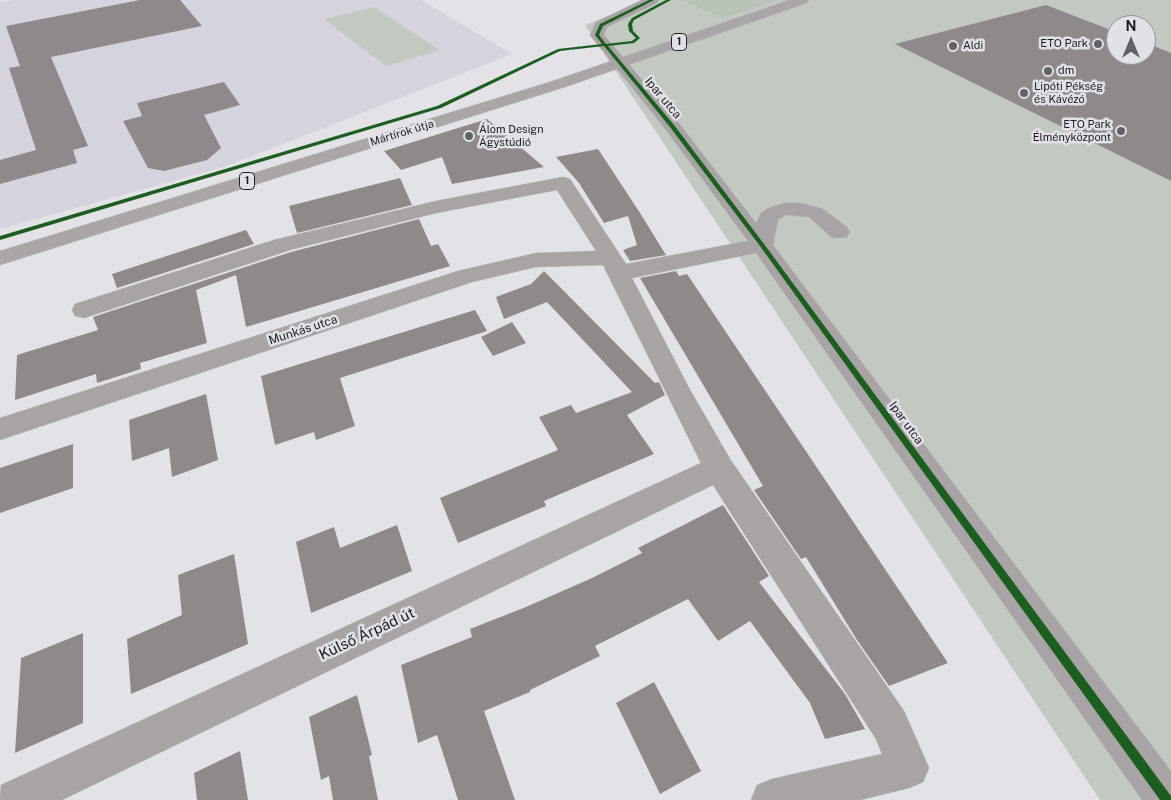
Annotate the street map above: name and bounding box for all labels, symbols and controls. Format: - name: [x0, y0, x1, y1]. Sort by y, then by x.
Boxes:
- north arrow: [1106, 15, 1156, 65]
- text: N: [1126, 18, 1136, 34]
- road number: 1: [672, 34, 686, 51]
- place label: ETO Park: [1040, 37, 1088, 51]
- marker: ETO Park: [1092, 38, 1104, 50]
- place label: Aldi: [963, 39, 983, 53]
- marker: Aldi: [947, 40, 959, 52]
- place label: dm: [1058, 64, 1074, 78]
- marker: dm: [1042, 65, 1054, 77]
- street label: Ipar utca: [642, 75, 684, 121]
- place label: Lipóti Pékség és Kávézó: [1034, 80, 1103, 106]
- marker: Lipóti Pékség és Kávézó: [1018, 87, 1030, 99]
- street label: Mártírok útja: [369, 117, 435, 149]
- place label: ETO Park Élményközpont: [1033, 118, 1111, 144]
- place label: Álom Design Ágystúdió: [479, 123, 544, 149]
- marker: ETO Park Élményközpont: [1115, 125, 1127, 137]
- marker: Álom Design Ágystúdió: [463, 130, 475, 142]
- road number: 1: [240, 172, 254, 190]
- street label: Munkás utca: [267, 312, 339, 348]
- street label: Ipar utca: [886, 399, 926, 447]
- street label: Külső Árpád út: [316, 604, 418, 664]

